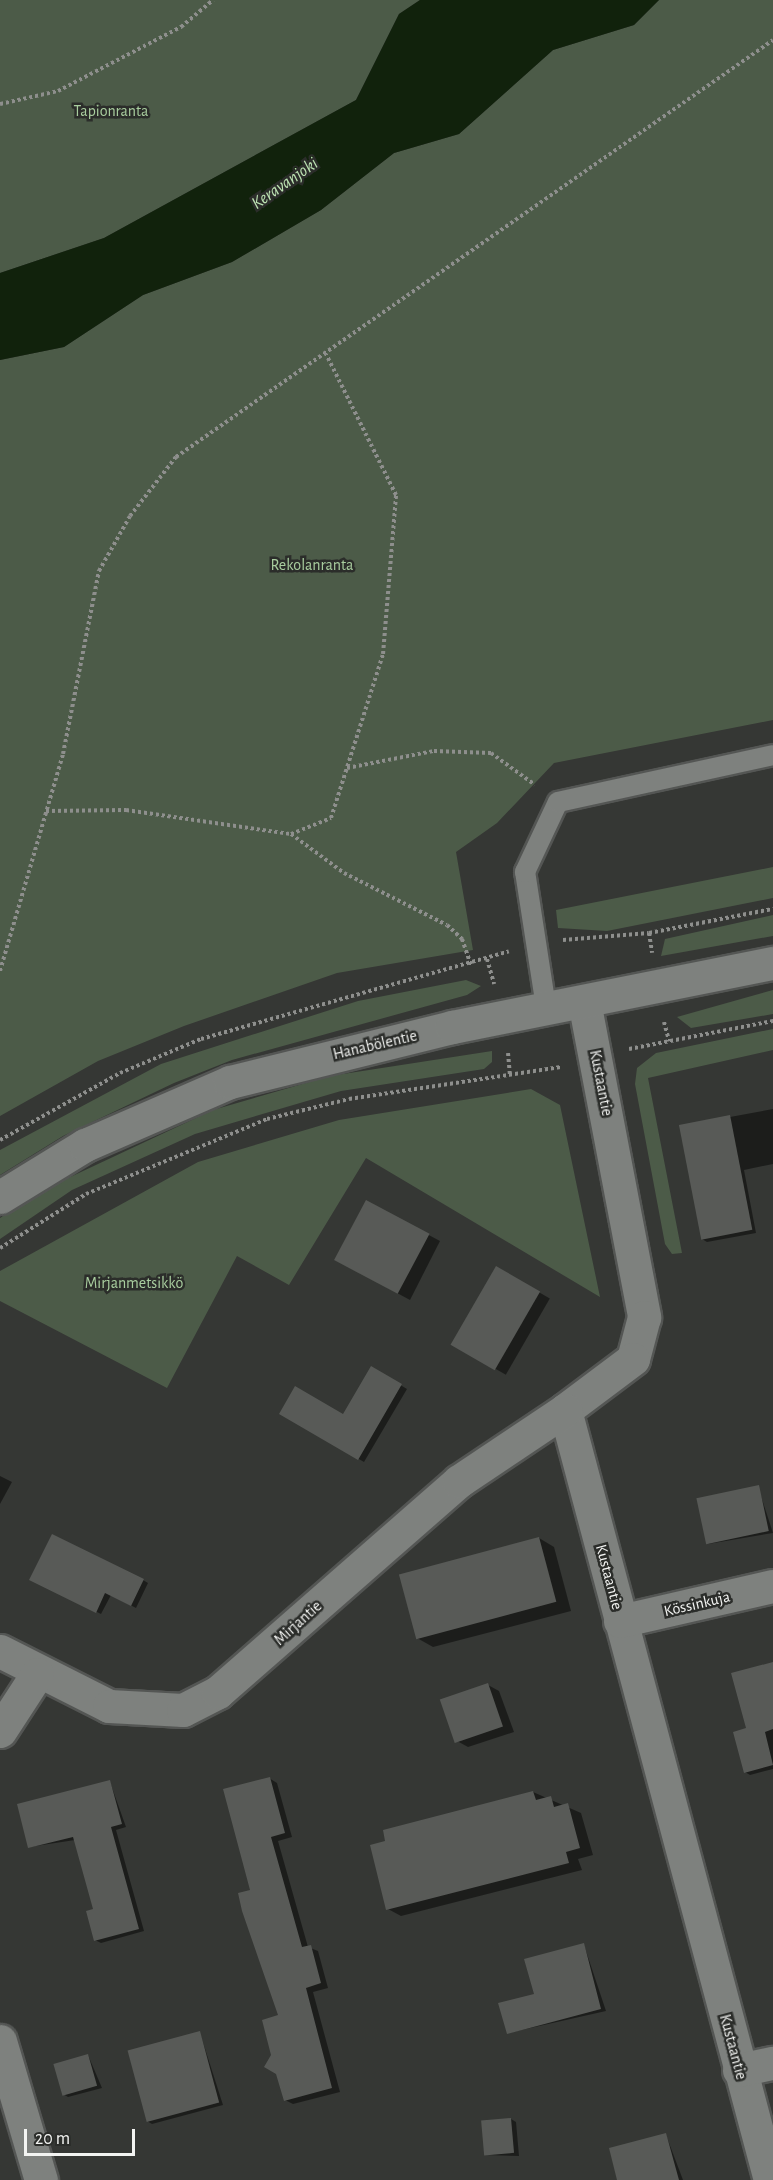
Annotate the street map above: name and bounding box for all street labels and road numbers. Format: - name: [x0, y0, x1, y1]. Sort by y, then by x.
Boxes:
- street label: Hanabölentie: [331, 1026, 419, 1064]
- street label: Kustaantie: [585, 1048, 617, 1118]
- street label: Kustaantie: [591, 1542, 627, 1612]
- street label: Kössinkuja: [662, 1587, 732, 1621]
- street label: Mirjantie: [270, 1597, 326, 1649]
- street label: Kustaantie: [715, 2012, 751, 2082]

